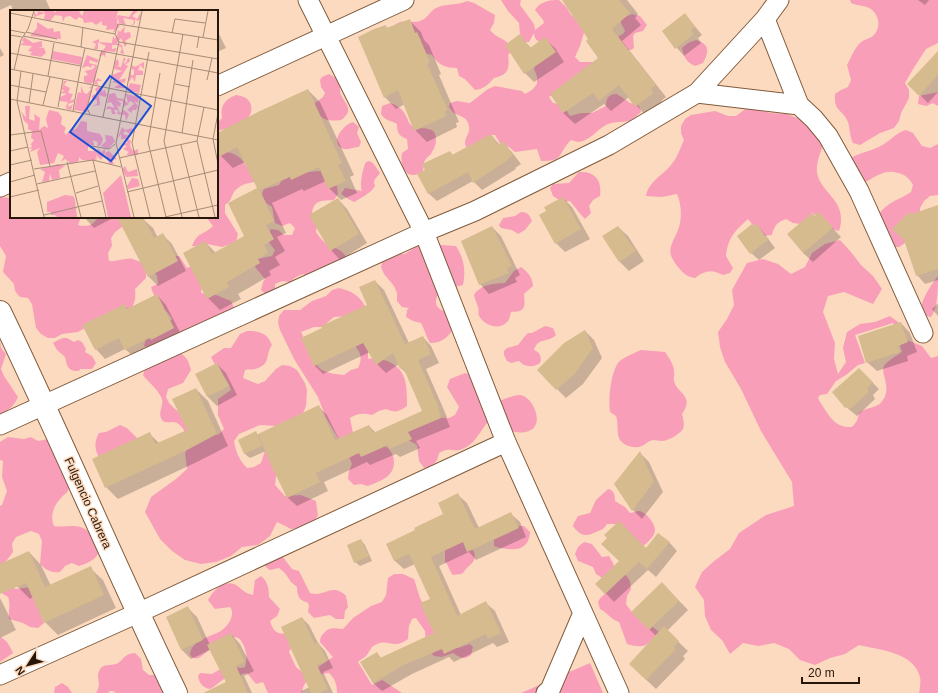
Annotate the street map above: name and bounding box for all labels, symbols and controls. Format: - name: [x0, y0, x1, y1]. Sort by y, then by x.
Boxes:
- inset map: [10, 10, 218, 218]
- street label: Fulgencio Cabrera: [62, 455, 115, 551]
- north arrow: [8, 645, 48, 685]
- scale bar: [802, 659, 859, 685]
- text: N: [13, 664, 27, 678]
- text: 20 m: [808, 666, 835, 680]

